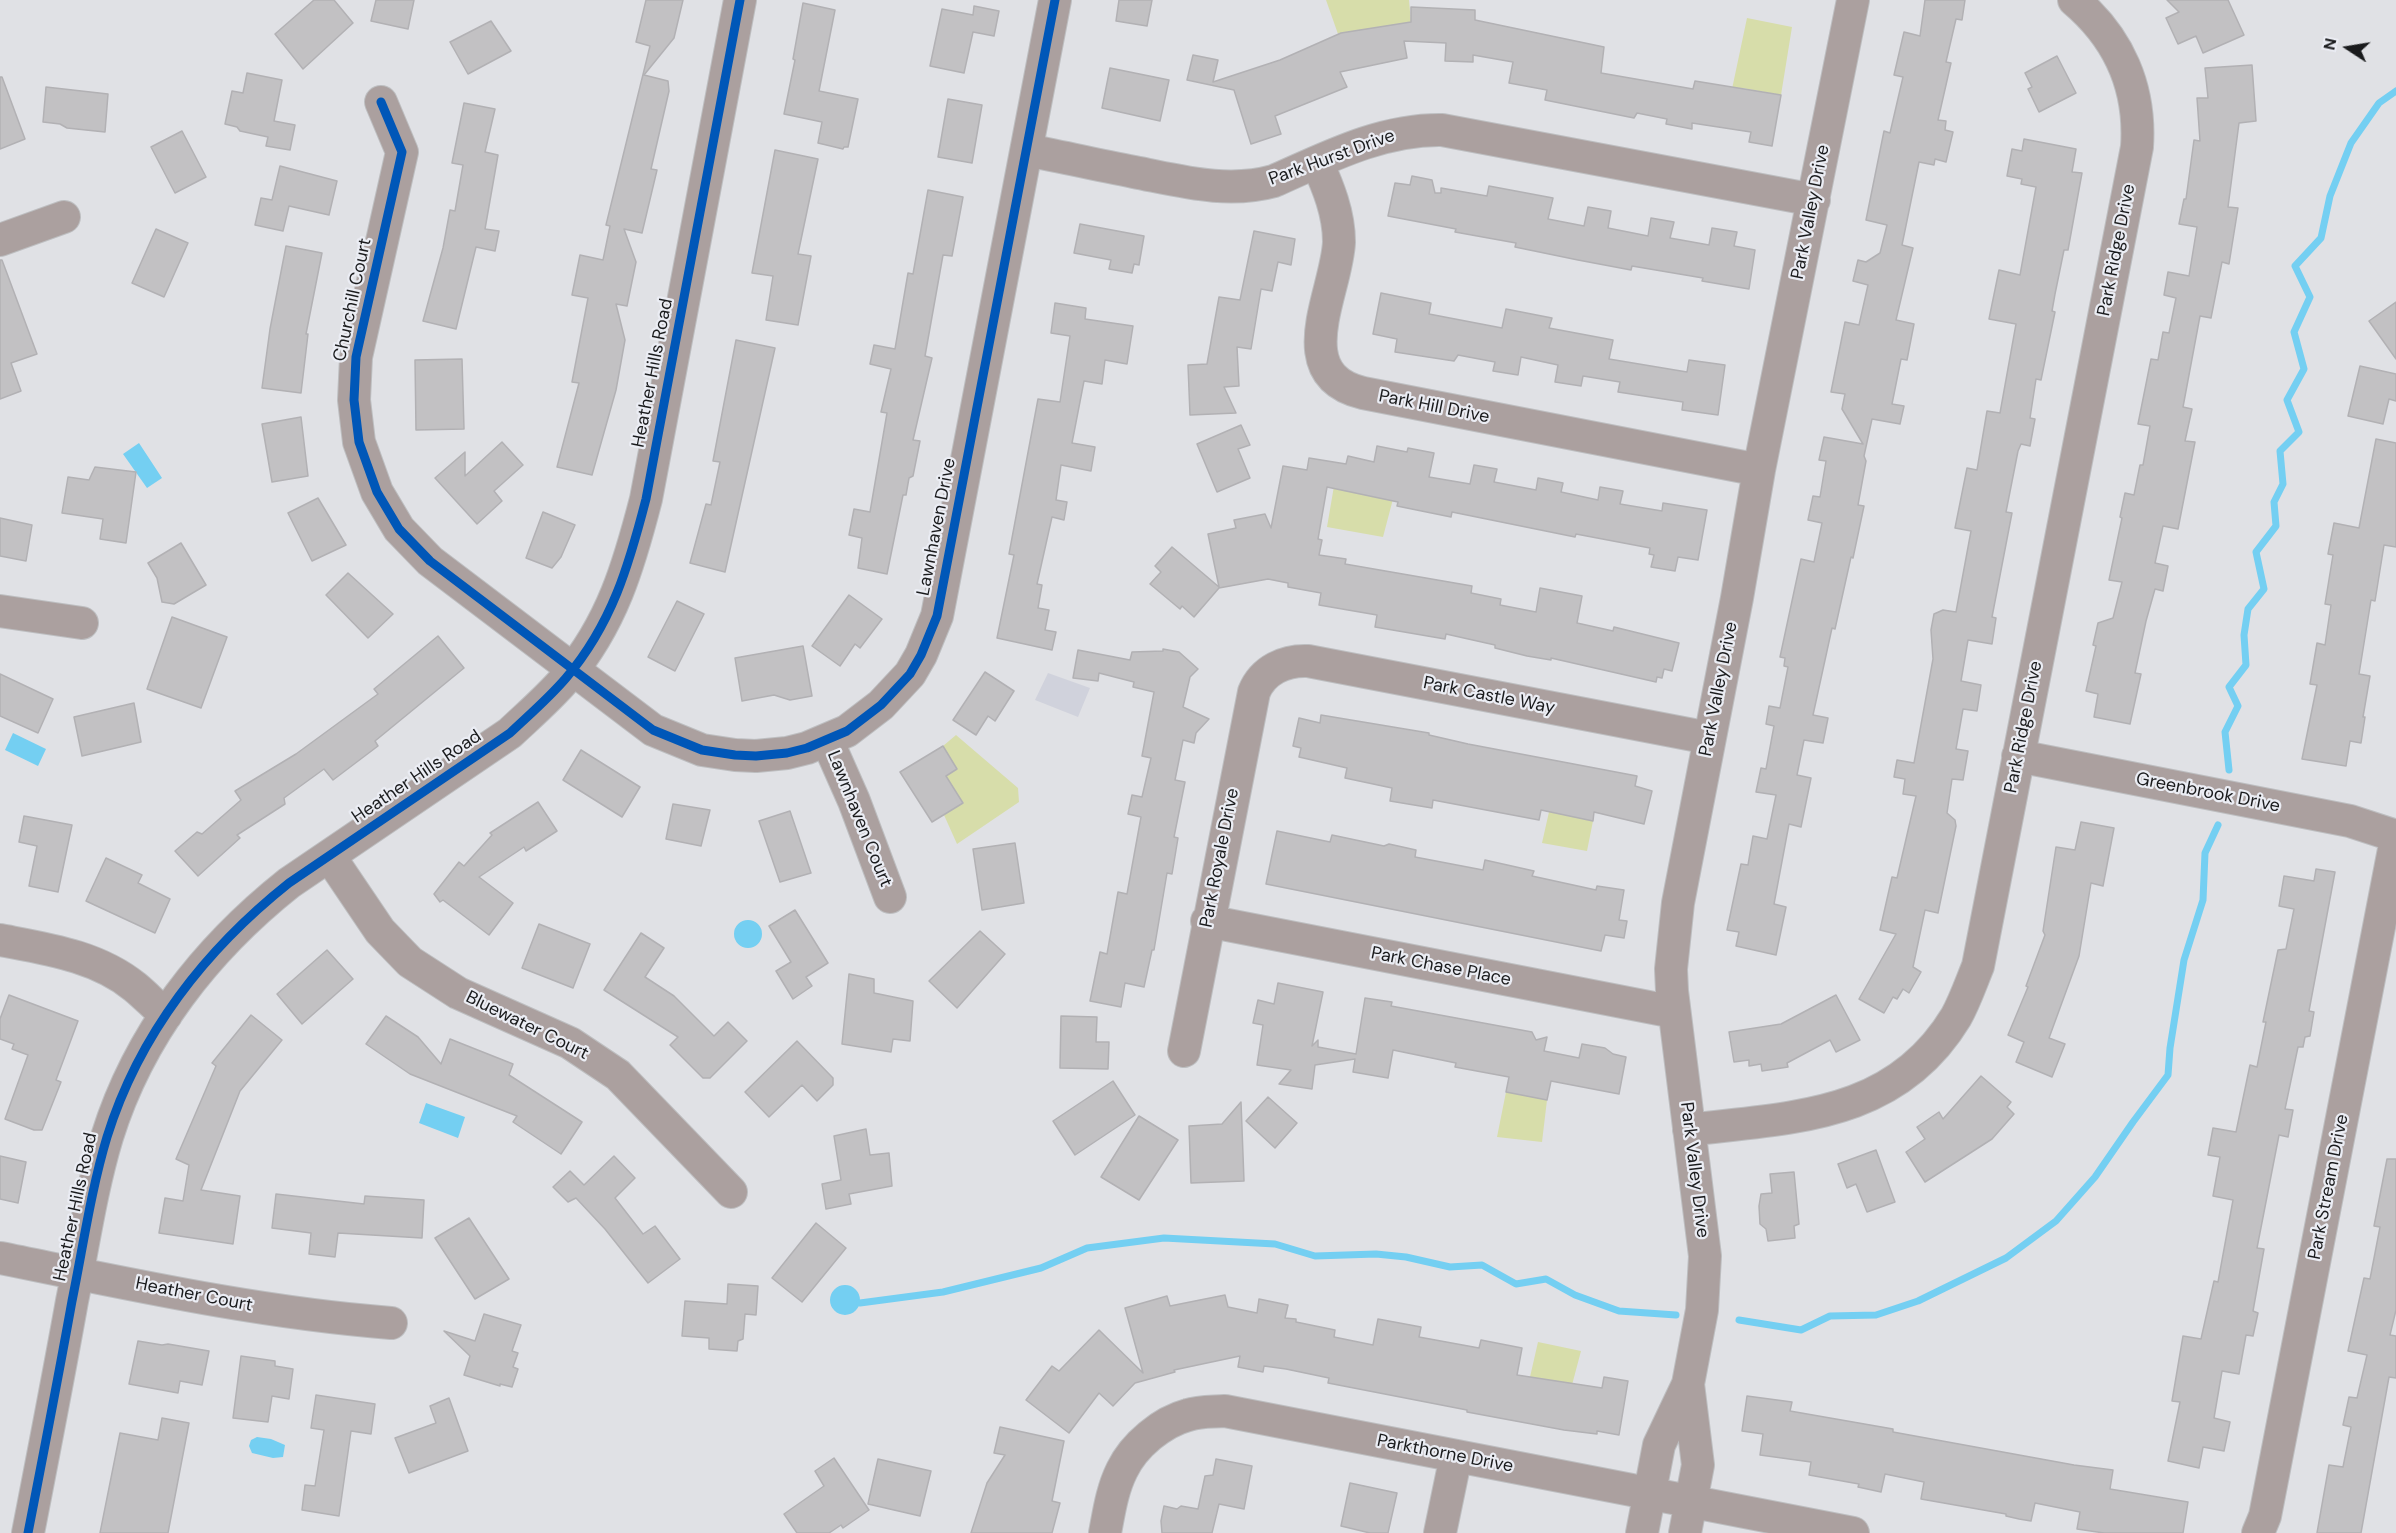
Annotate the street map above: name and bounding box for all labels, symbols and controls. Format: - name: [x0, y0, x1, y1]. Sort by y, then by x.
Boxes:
- north arrow: [2318, 18, 2378, 78]
- text: N: [2318, 36, 2341, 52]
- street label: Park Hurst Drive: [1266, 125, 1398, 191]
- street label: Park Valley Drive: [1787, 143, 1835, 281]
- street label: Park Ridge Drive: [2094, 182, 2140, 318]
- street label: Churchill Court: [329, 236, 377, 364]
- street label: Heather Hills Road: [628, 297, 678, 449]
- street label: Park Hill Drive: [1377, 386, 1491, 428]
- street label: Lawnhaven Drive: [913, 456, 961, 598]
- street label: Park Valley Drive: [1695, 620, 1743, 758]
- street label: Park Ridge Drive: [2001, 659, 2047, 795]
- street label: Park Castle Way: [1421, 673, 1557, 719]
- street label: Heather Hills Road: [348, 726, 486, 828]
- street label: Lawnhaven Court: [822, 748, 896, 890]
- street label: Greenbrook Drive: [2134, 768, 2282, 818]
- street label: Park Royale Drive: [1196, 787, 1244, 929]
- street label: Park Chase Place: [1369, 943, 1513, 991]
- street label: Bluewater Court: [462, 987, 592, 1065]
- street label: Park Valley Drive: [1675, 1101, 1713, 1239]
- street label: Park Stream Drive: [2304, 1112, 2354, 1262]
- street label: Heather Hills Road: [50, 1131, 102, 1283]
- street label: Heather Court: [134, 1273, 254, 1317]
- street label: Parkthorne Drive: [1375, 1430, 1515, 1478]

